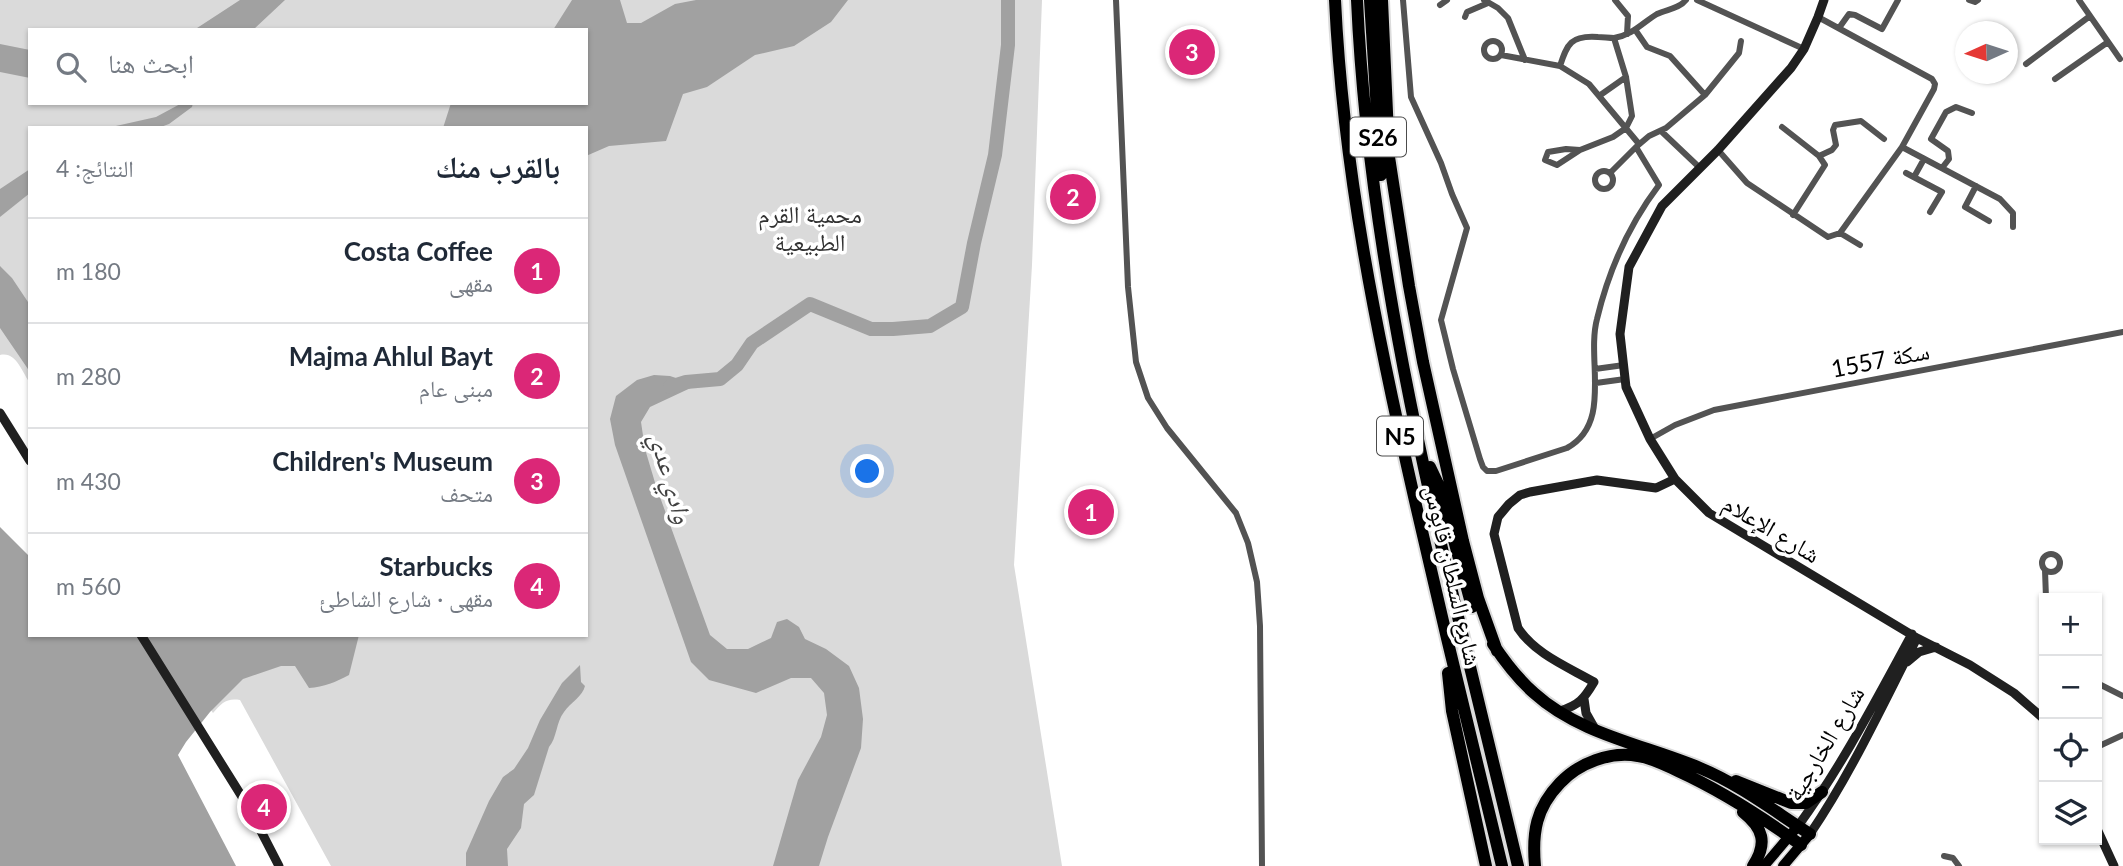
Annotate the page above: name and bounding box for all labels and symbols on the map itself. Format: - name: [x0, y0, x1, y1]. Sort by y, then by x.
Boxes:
- north arrow: [1955, 21, 2018, 84]
- pin: 3: [1169, 26, 1215, 78]
- road number: S26: [1350, 118, 1406, 156]
- pin: 2: [1050, 171, 1096, 223]
- park label: محمية القرم الطبيعية: [758, 199, 862, 256]
- street label: سكة 1557: [1828, 335, 1932, 383]
- road number: N5: [1377, 416, 1423, 456]
- water label: وادي عدي: [638, 429, 700, 529]
- your location: [850, 454, 884, 488]
- street label: شارع السلطان قابوس: [1417, 482, 1489, 668]
- pin: 1: [1068, 486, 1114, 538]
- street label: شارع الإعلام: [1717, 488, 1826, 571]
- street label: شارع الخارجية: [1778, 680, 1871, 807]
- pin: 4: [241, 781, 287, 833]

